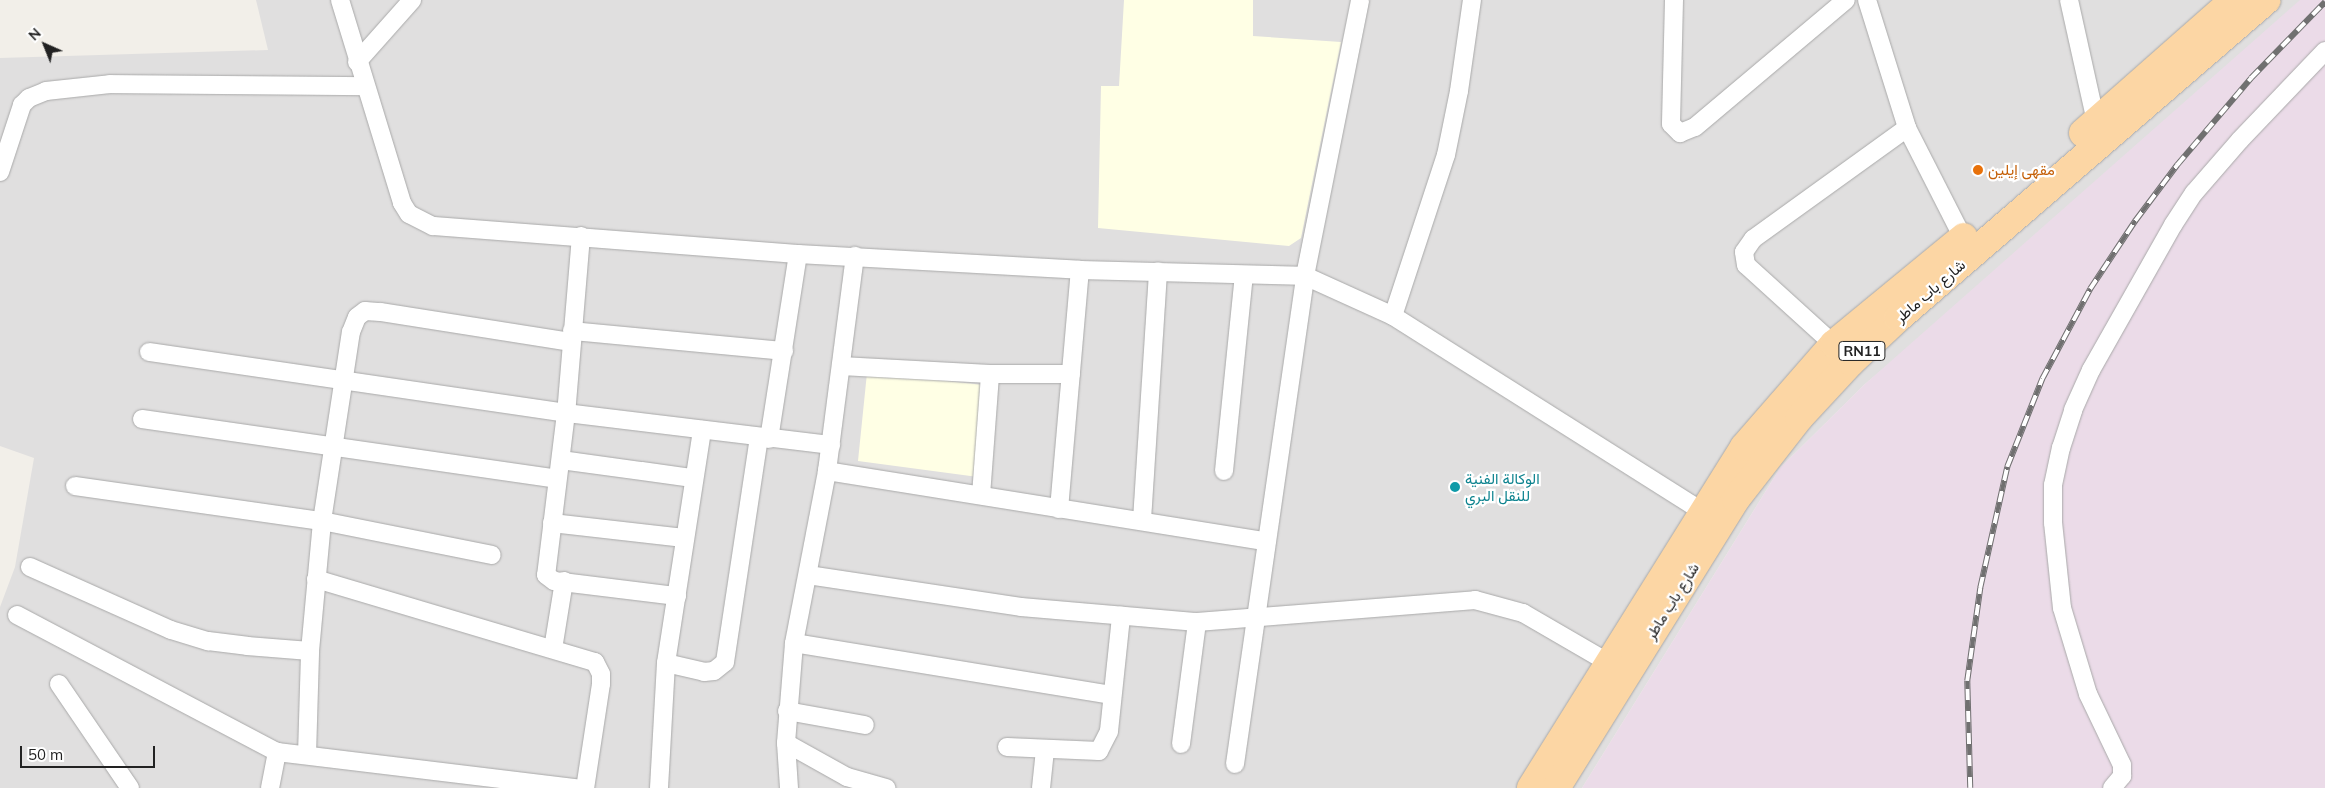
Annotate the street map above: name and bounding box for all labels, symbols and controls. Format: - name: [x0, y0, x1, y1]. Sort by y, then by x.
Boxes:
- north arrow: [20, 20, 70, 70]
- text: N: [25, 24, 45, 44]
- place label: مقهى إيلين: [1988, 161, 2055, 179]
- marker: مقهى إيلين: [1972, 164, 1984, 176]
- street label: شارع باب ماطر: [1891, 256, 1969, 326]
- road number: RN11: [1838, 340, 1886, 362]
- place label: الوكالة الفنية للنقل البري: [1465, 469, 1540, 504]
- marker: الوكالة الفنية للنقل البري: [1449, 481, 1461, 493]
- street label: شارع باب ماطر: [1641, 559, 1703, 643]
- scale bar: [22, 736, 158, 768]
- text: 50 m: [28, 745, 63, 764]

